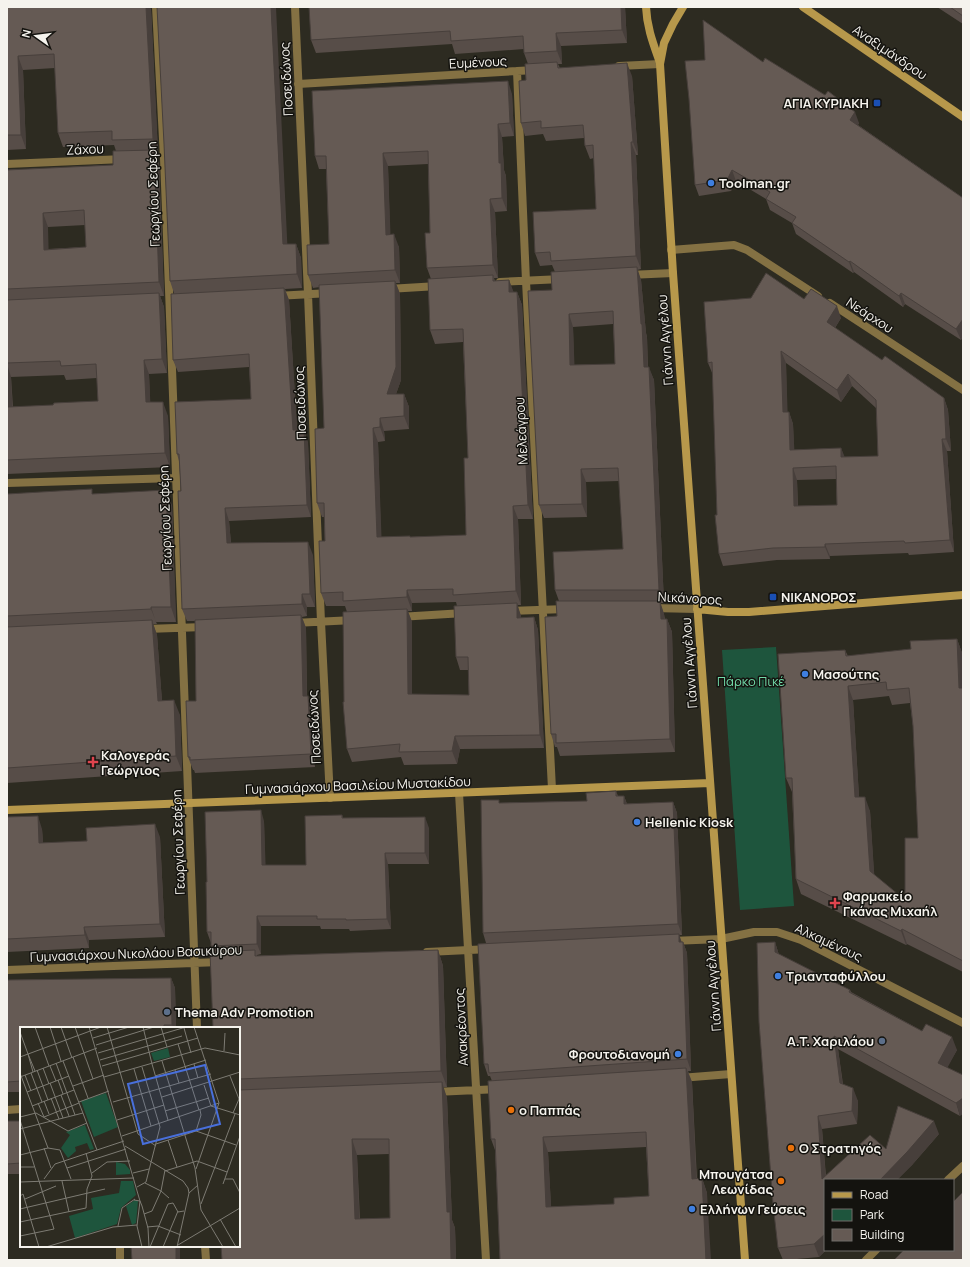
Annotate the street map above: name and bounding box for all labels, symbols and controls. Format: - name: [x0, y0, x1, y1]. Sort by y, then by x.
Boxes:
- north arrow: [16, 16, 56, 56]
- street label: Αναξιμάνδρου: [849, 20, 931, 84]
- text: N: [18, 28, 34, 39]
- street label: Ποσειδώνος: [275, 42, 297, 116]
- street label: Ευμένους: [449, 51, 507, 73]
- place label: ΑΓΙΑ ΚΥΡΙΑΚΗ: [783, 94, 869, 112]
- marker: ΑΓΙΑ ΚΥΡΙΑΚΗ: [872, 98, 882, 108]
- street label: Ζάχου: [66, 139, 104, 159]
- street label: Γεωργίου Σεφέρη: [142, 141, 164, 247]
- place label: Toolman.gr: [719, 174, 790, 192]
- marker: Toolman.gr: [706, 178, 716, 188]
- street label: Νεάρχου: [843, 293, 897, 337]
- street label: Γιάννη Αγγέλου: [653, 294, 677, 386]
- street label: Ποσειδώνος: [290, 366, 310, 440]
- street label: Μελεάγρου: [510, 397, 532, 465]
- street label: Γεωργίου Σεφέρη: [154, 465, 176, 571]
- street label: Νικάνορος: [657, 587, 723, 609]
- place label: ΝΙΚΑΝΟΡΟΣ: [781, 588, 857, 606]
- marker: ΝΙΚΑΝΟΡΟΣ: [768, 592, 778, 602]
- street label: Γιάννη Αγγέλου: [677, 617, 701, 709]
- place label: Μασούτης: [813, 665, 880, 683]
- marker: Μασούτης: [800, 669, 810, 679]
- park label: Πάρκο Πικέ: [717, 672, 785, 690]
- street label: Ποσειδώνος: [303, 690, 325, 764]
- place label: Καλογεράς Γεώργιος: [101, 746, 170, 779]
- marker: Καλογεράς Γεώργιος: [88, 757, 98, 767]
- street label: Γυμνασιάρχου Βασιλείου Μυστακίδου: [245, 772, 471, 798]
- street label: Γεωργίου Σεφέρη: [167, 789, 189, 895]
- place label: Hellenic Kiosk: [645, 813, 734, 831]
- marker: Hellenic Kiosk: [632, 817, 642, 827]
- place label: Φαρμακείο Γκάνας Μιχαήλ: [843, 887, 938, 920]
- marker: Φαρμακείο Γκάνας Μιχαήλ: [830, 898, 840, 908]
- street label: Αλκαμένους: [792, 919, 866, 965]
- street label: Γυμνασιάρχου Νικολάου Βασικύρου: [29, 940, 243, 966]
- street label: Γιάννη Αγγέλου: [701, 940, 725, 1032]
- place label: Τριανταφύλλου: [786, 967, 886, 985]
- marker: Τριανταφύλλου: [773, 971, 783, 981]
- street label: Ανακρέοντος: [450, 988, 472, 1066]
- place label: Thema Adv Promotion: [175, 1003, 313, 1021]
- marker: Thema Adv Promotion: [162, 1007, 172, 1017]
- inset map: [20, 1027, 240, 1247]
- place label: Α.Τ. Χαριλάου: [787, 1032, 874, 1050]
- marker: Α.Τ. Χαριλάου: [877, 1036, 887, 1046]
- place label: Φρουτοδιανομή: [569, 1045, 670, 1063]
- marker: Φρουτοδιανομή: [673, 1049, 683, 1059]
- place label: ο Παππάς: [519, 1101, 581, 1119]
- marker: ο Παππάς: [506, 1105, 516, 1115]
- place label: Ο Στρατηγός: [799, 1139, 882, 1157]
- marker: Ο Στρατηγός: [786, 1143, 796, 1153]
- place label: Μπουγάτσα Λεωνίδας: [699, 1165, 774, 1198]
- marker: Μπουγάτσα Λεωνίδας: [776, 1176, 786, 1186]
- legend: [824, 1179, 954, 1251]
- text: Road: [860, 1186, 888, 1203]
- place label: Ελλήνων Γεύσεις: [700, 1200, 806, 1218]
- marker: Ελλήνων Γεύσεις: [687, 1204, 697, 1214]
- text: Park: [860, 1206, 885, 1223]
- text: Building: [860, 1226, 904, 1243]

